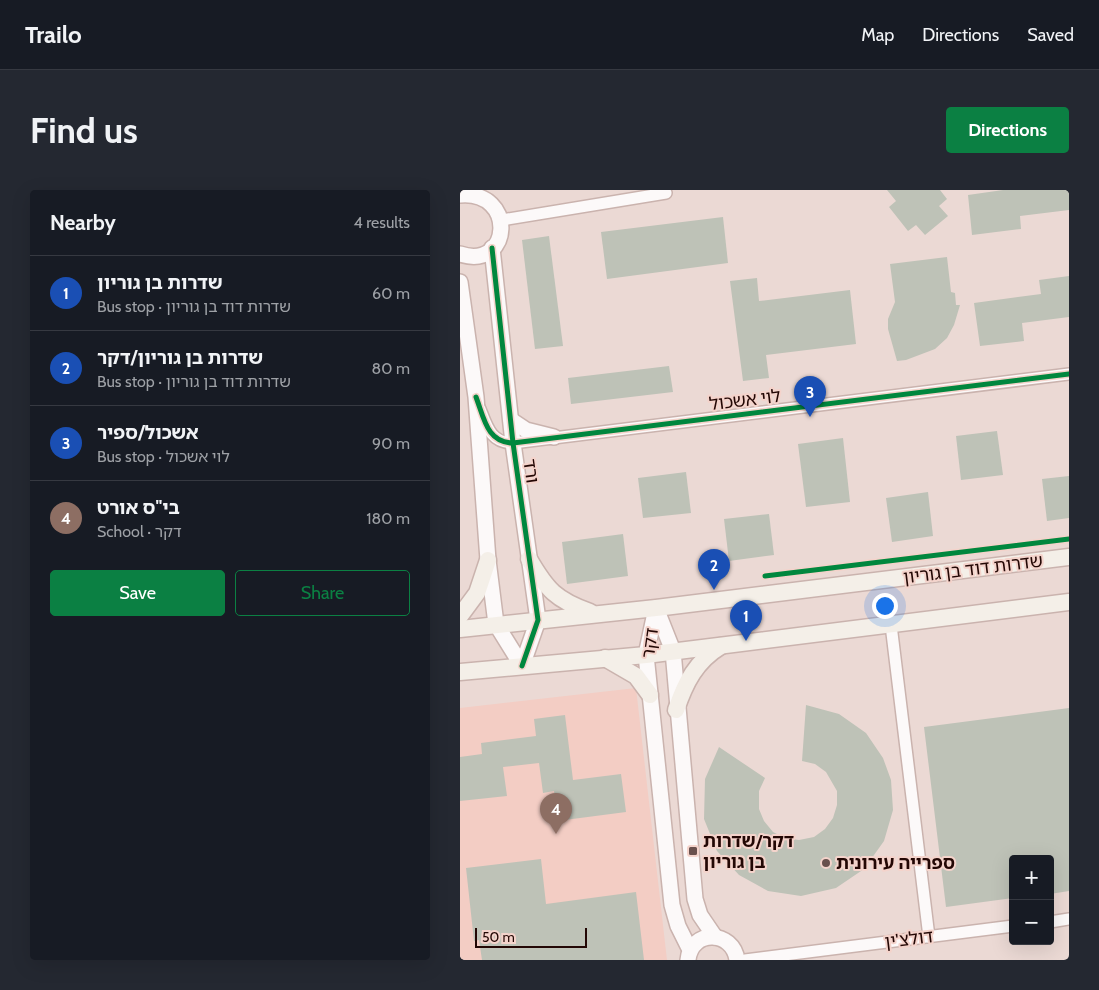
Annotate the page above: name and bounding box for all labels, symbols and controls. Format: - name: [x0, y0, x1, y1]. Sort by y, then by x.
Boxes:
- text: Trailo: [25, 20, 82, 49]
- text: Map: [861, 24, 894, 46]
- text: Directions: [922, 24, 999, 46]
- text: Saved: [1027, 24, 1074, 46]
- button: Directions: [946, 107, 1069, 153]
- text: Find us: [30, 109, 138, 152]
- text: Nearby: [50, 210, 116, 235]
- text: 4 results: [353, 213, 410, 232]
- text: שדרות בן גוריון: [97, 271, 223, 294]
- text: 1: [63, 284, 69, 303]
- text: 60 m: [372, 284, 410, 303]
- text: Bus stop · שדרות דוד בן גוריון: [97, 297, 291, 316]
- text: שדרות בן גוריון/דקר: [97, 346, 263, 369]
- text: 2: [62, 359, 70, 378]
- text: 80 m: [372, 359, 410, 378]
- text: Bus stop · שדרות דוד בן גוריון: [97, 372, 291, 391]
- pin: 3: [794, 376, 826, 417]
- street label: לוי אשכול: [708, 385, 782, 415]
- text: אשכול/ספיר: [97, 421, 199, 444]
- text: 3: [62, 434, 70, 453]
- text: 90 m: [372, 434, 410, 453]
- text: Bus stop · לוי אשכול: [97, 447, 230, 466]
- street label: ורד: [518, 457, 544, 485]
- text: בי"ס אורט: [97, 496, 180, 519]
- text: 4: [61, 509, 71, 528]
- text: 180 m: [366, 509, 410, 528]
- text: School · דקר: [97, 522, 182, 541]
- pin: 2: [698, 549, 730, 590]
- street label: שדרות דוד בן גוריון: [902, 550, 1044, 588]
- button: Save: [50, 570, 225, 616]
- button: Share: [235, 570, 410, 616]
- your location: [872, 593, 898, 619]
- pin: 1: [730, 600, 762, 641]
- street label: דקר: [637, 626, 663, 660]
- pin: 4: [540, 793, 572, 834]
- place label: דקר/שדרות בן גוריון: [703, 830, 794, 873]
- marker: דקר/שדרות בן גוריון: [687, 845, 699, 857]
- place label: ספרייה עירונית: [836, 852, 955, 874]
- map controls: [1009, 855, 1054, 945]
- button: +: [1009, 855, 1054, 900]
- marker: ספרייה עירונית: [820, 857, 832, 869]
- button: −: [1009, 900, 1054, 945]
- scale bar: [475, 925, 588, 948]
- street label: דולצ'ין: [883, 925, 935, 953]
- text: 50 m: [482, 928, 515, 946]

